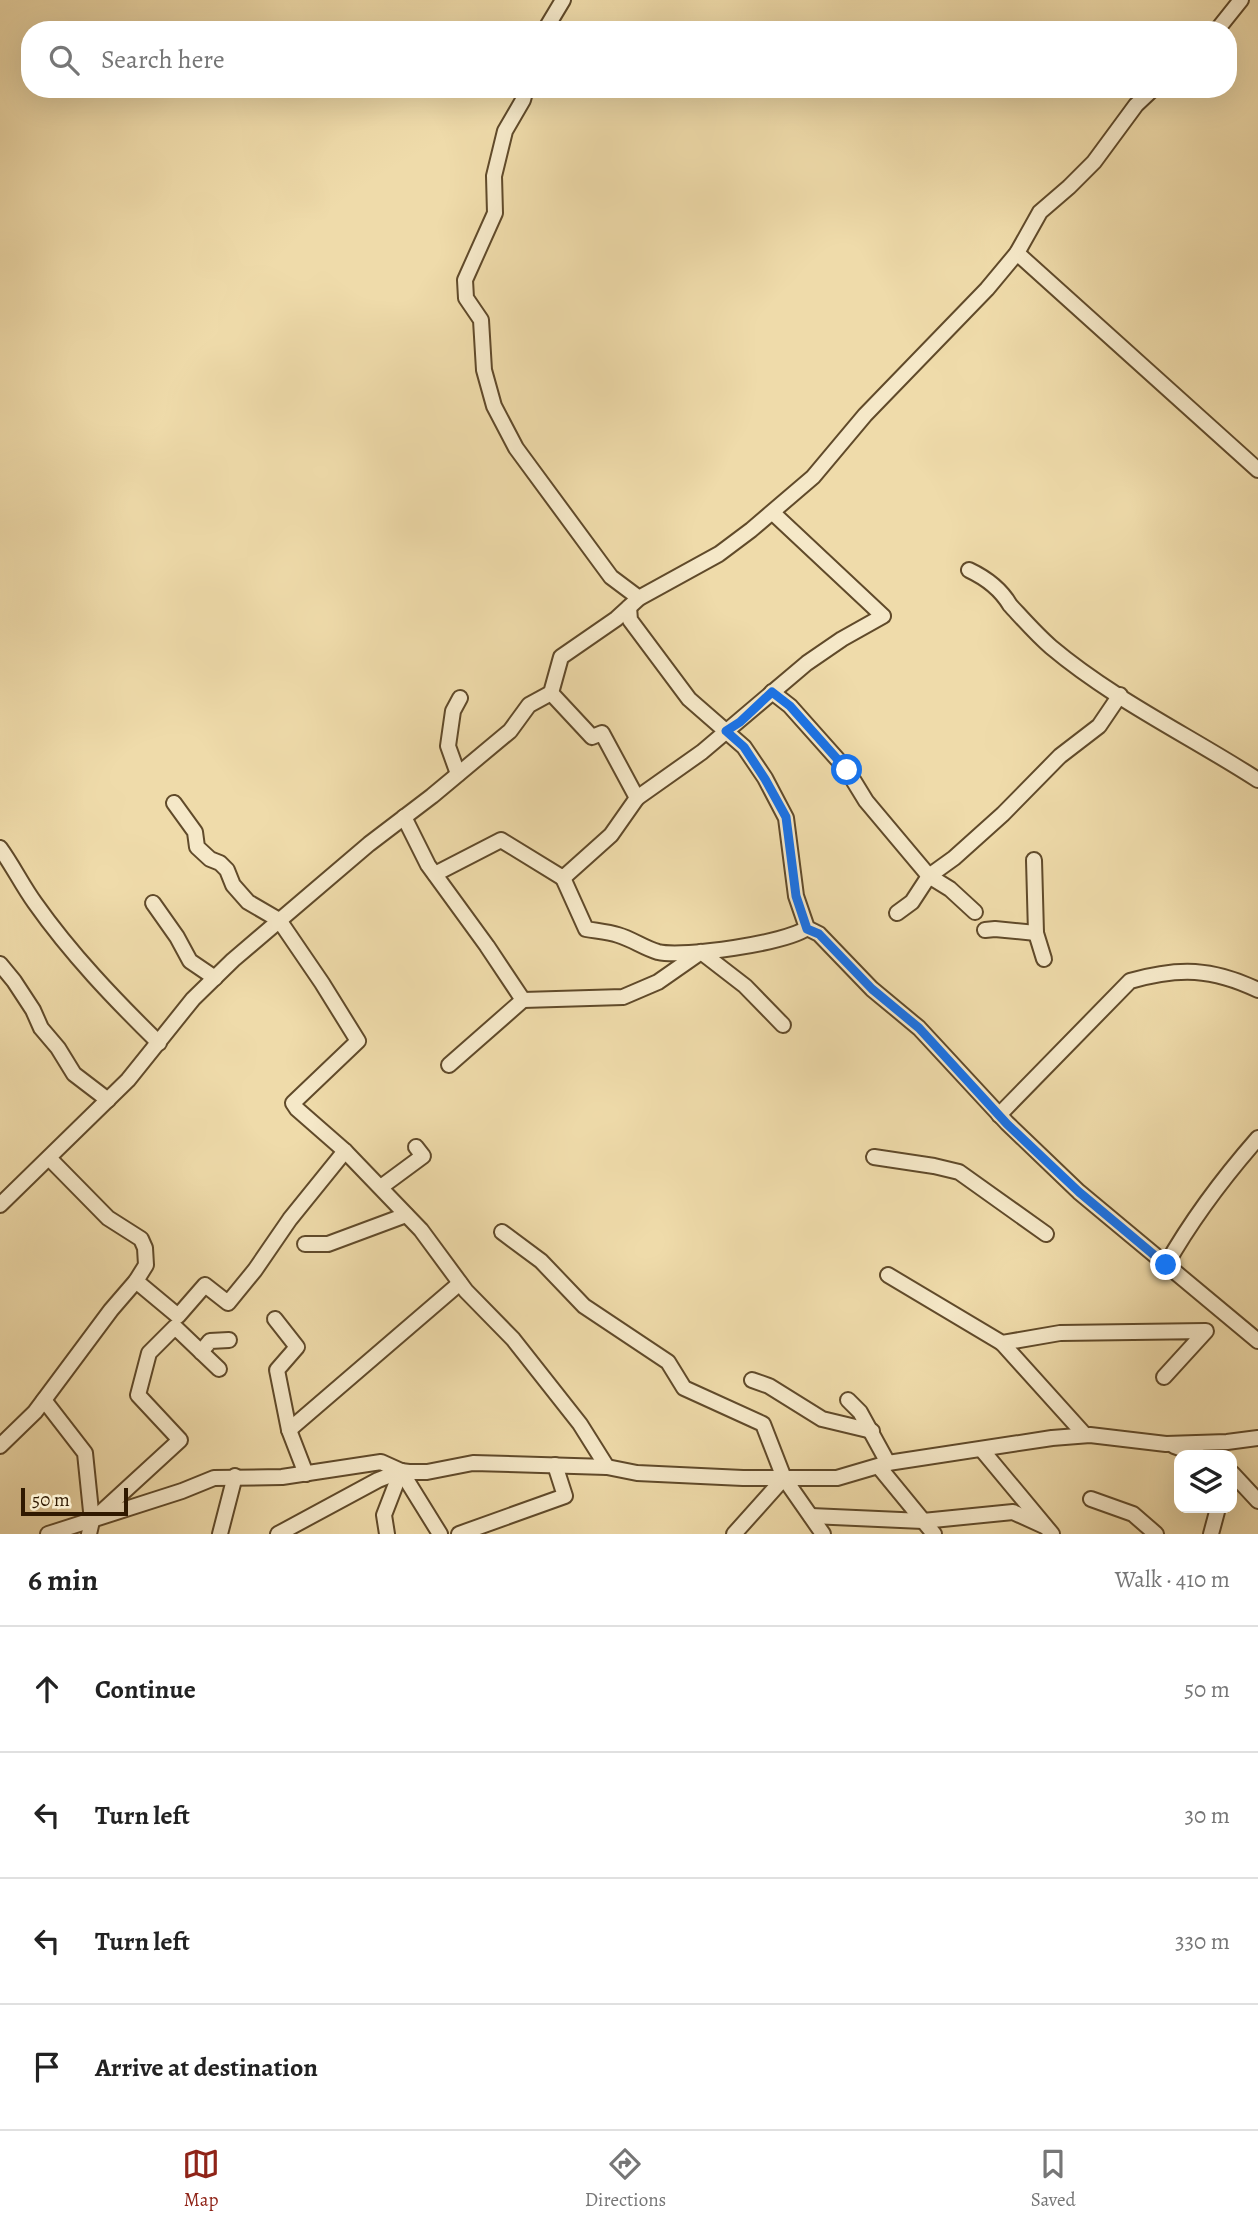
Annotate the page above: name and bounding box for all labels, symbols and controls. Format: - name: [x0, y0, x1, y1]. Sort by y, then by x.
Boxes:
- search box: [21, 21, 1237, 98]
- icon: search: [45, 41, 83, 79]
- text: Search here: [101, 42, 225, 77]
- route start: [831, 754, 862, 785]
- route end: [1150, 1249, 1181, 1280]
- map controls: [1174, 1450, 1237, 1513]
- button: layers: [1174, 1450, 1237, 1513]
- scale bar: [21, 1485, 128, 1517]
- text: 50 m: [32, 1487, 70, 1513]
- text: 6 min: [28, 1560, 98, 1600]
- text: Walk · 410 m: [1115, 1564, 1230, 1595]
- icon: ahead: [28, 1670, 66, 1708]
- text: Continue: [95, 1672, 196, 1707]
- text: 50 m: [1184, 1674, 1230, 1705]
- icon: left: [28, 1796, 66, 1834]
- text: Turn left: [95, 1798, 190, 1833]
- text: 30 m: [1184, 1800, 1230, 1831]
- icon: left: [28, 1922, 66, 1960]
- text: Turn left: [95, 1924, 190, 1959]
- text: 330 m: [1175, 1926, 1230, 1957]
- icon: arrive: [28, 2048, 66, 2086]
- text: Arrive at destination: [95, 2050, 318, 2085]
- tab: Map: [182, 2145, 220, 2213]
- tab: Directions: [585, 2145, 666, 2213]
- tab: Saved: [1031, 2145, 1076, 2213]

